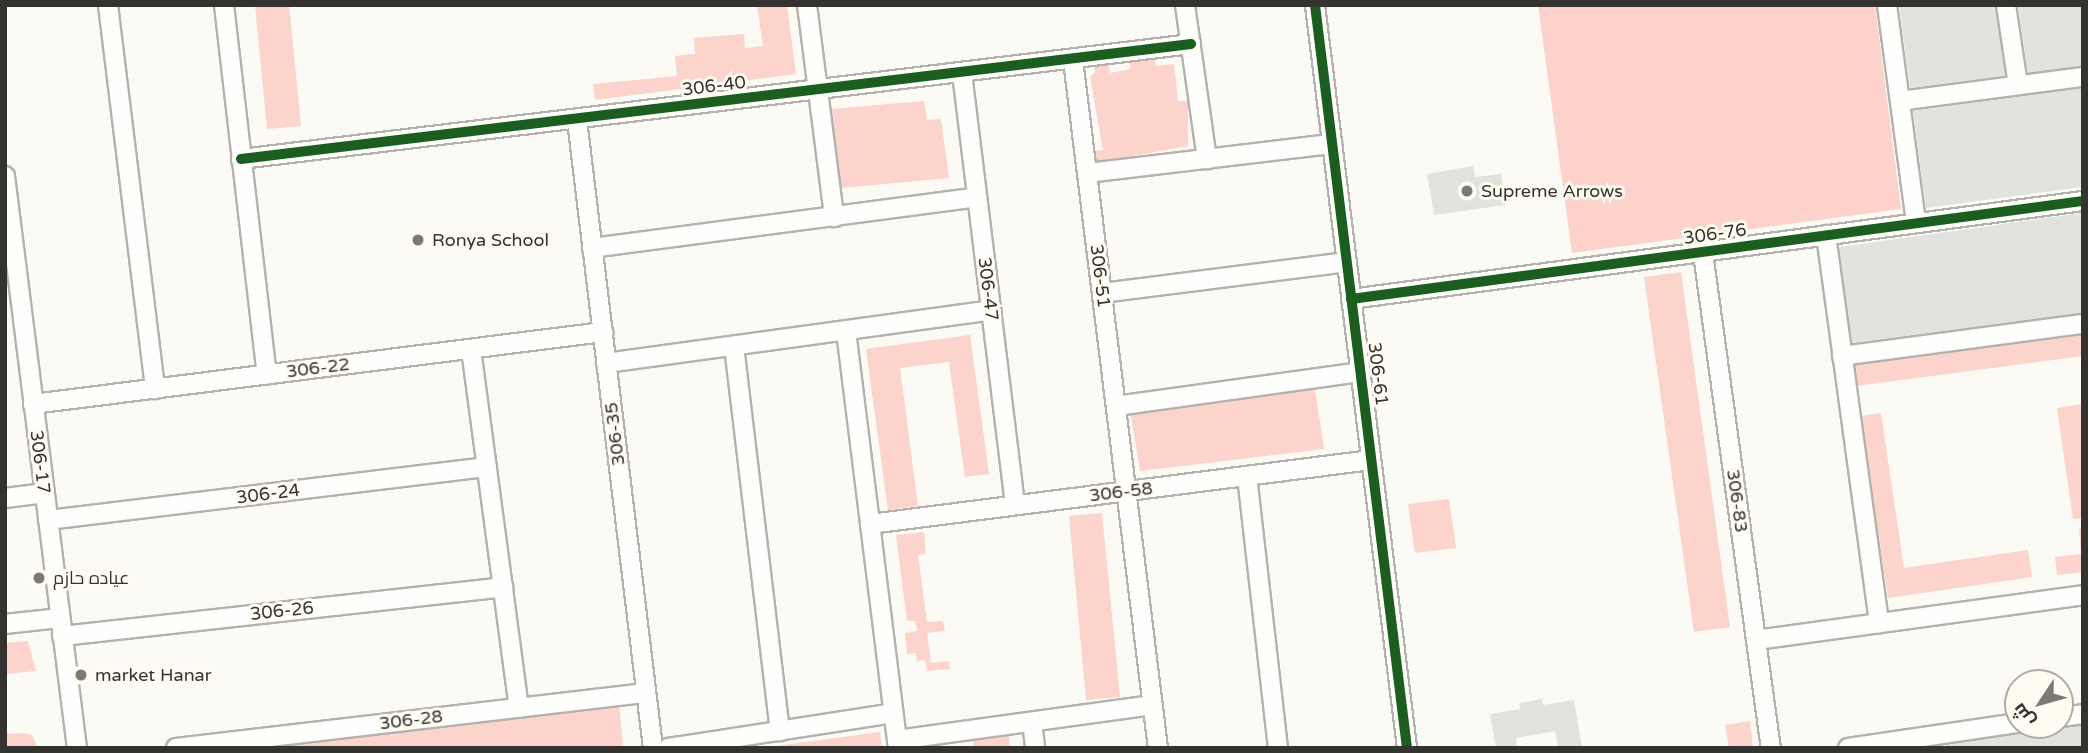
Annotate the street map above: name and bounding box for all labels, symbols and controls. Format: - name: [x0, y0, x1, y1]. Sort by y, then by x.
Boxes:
- street label: 306-40: [681, 71, 747, 101]
- place label: Supreme Arrows: [1481, 180, 1623, 202]
- marker: Supreme Arrows: [1459, 183, 1475, 199]
- street label: 306-76: [1682, 219, 1748, 249]
- place label: Ronya School: [432, 229, 549, 251]
- marker: Ronya School: [410, 232, 426, 248]
- street label: 306-51: [1085, 243, 1115, 309]
- street label: 306-47: [973, 256, 1003, 322]
- street label: 306-61: [1363, 341, 1393, 407]
- street label: 306-22: [285, 353, 351, 383]
- street label: 306-35: [600, 401, 630, 467]
- street label: 306-17: [25, 429, 55, 495]
- street label: 306-83: [1722, 468, 1752, 534]
- street label: 306-58: [1088, 477, 1154, 507]
- street label: 306-24: [235, 479, 301, 509]
- place label: عياده حازم: [53, 567, 129, 589]
- marker: عياده حازم: [31, 570, 47, 586]
- street label: 306-26: [249, 597, 315, 625]
- place label: market Hanar: [95, 664, 212, 686]
- marker: market Hanar: [73, 667, 89, 683]
- north arrow: [2004, 669, 2074, 739]
- text: ش: [2008, 699, 2040, 732]
- street label: 306-28: [378, 705, 444, 735]

